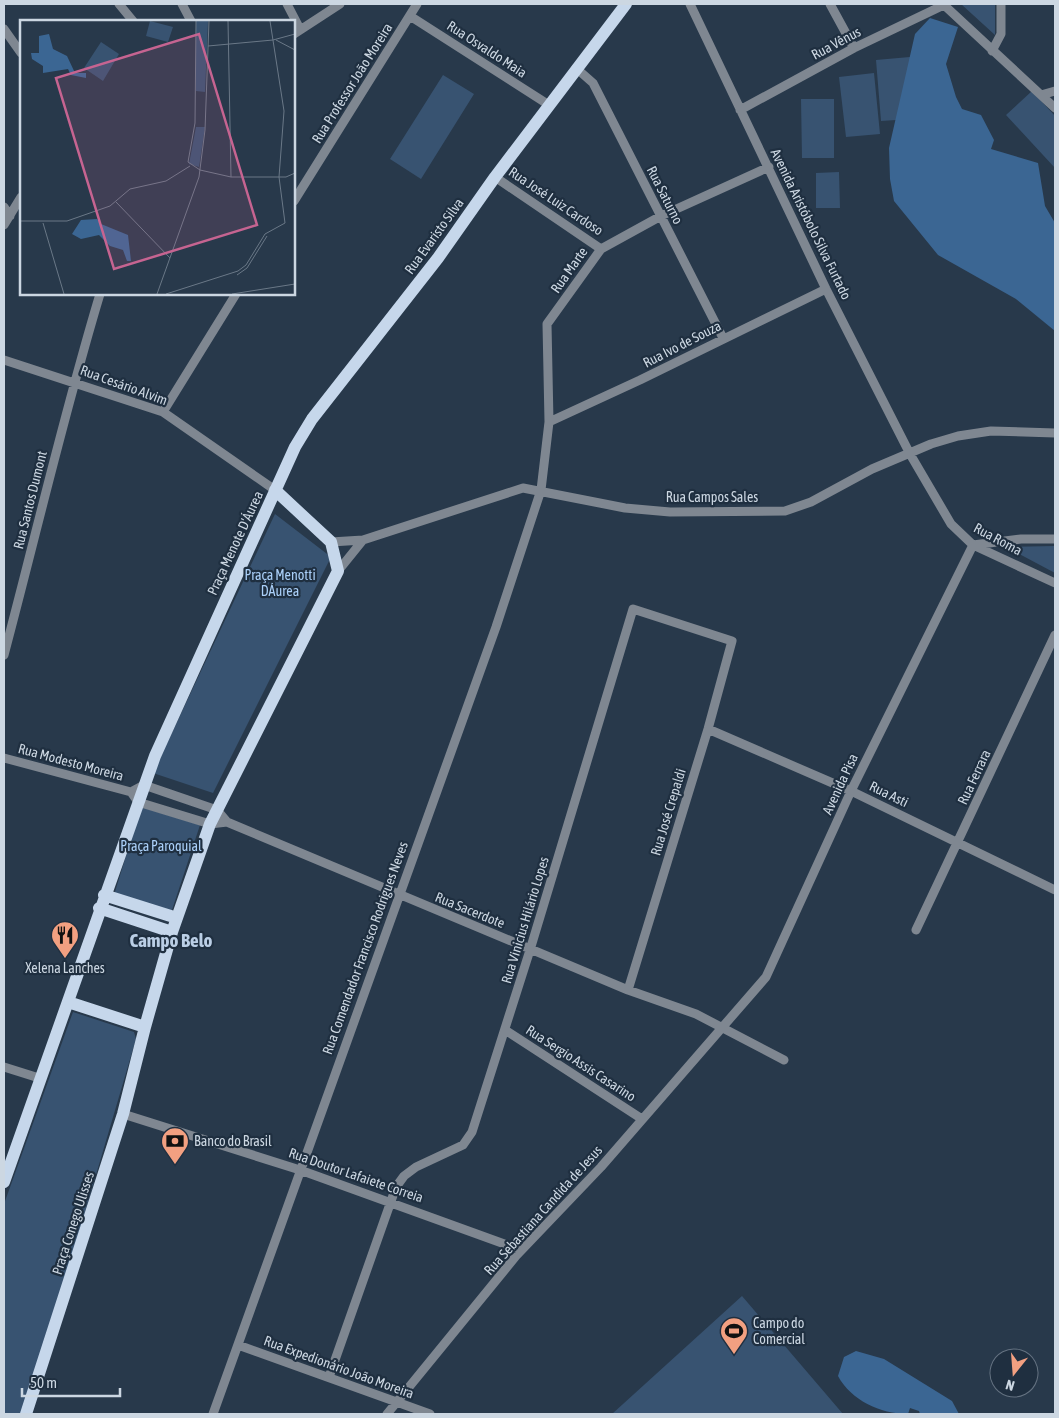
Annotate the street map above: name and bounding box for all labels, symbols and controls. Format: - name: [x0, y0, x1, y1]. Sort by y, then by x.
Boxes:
- street label: Rua Osvaldo Maia: [444, 17, 530, 81]
- inset map: [20, 20, 295, 295]
- street label: Rua Professor João Moreira: [308, 20, 396, 146]
- street label: Rua Vênus: [809, 23, 863, 63]
- street label: Avenida Aristóbolo Silva Furtado: [768, 146, 854, 302]
- street label: Rua José Luiz Cardoso: [506, 163, 606, 239]
- street label: Rua Saturno: [644, 163, 686, 227]
- street label: Rua Evaristo Silva: [401, 195, 467, 277]
- street label: Rua Marte: [547, 244, 591, 296]
- street label: Rua Ivo de Souza: [640, 317, 724, 371]
- street label: Rua Cesário Alvim: [78, 362, 170, 408]
- street label: Rua Santos Dumont: [10, 449, 50, 551]
- street label: Praça Menote D'Áurea: [204, 488, 266, 598]
- street label: Rua Campos Sales: [666, 489, 758, 505]
- street label: Rua Roma: [971, 520, 1025, 558]
- park label: Praça Menotti DÁurea: [244, 567, 316, 599]
- street label: Rua Modesto Moreira: [17, 740, 125, 784]
- street label: Rua Ferrara: [954, 747, 994, 807]
- street label: Avenida Pisa: [819, 751, 861, 817]
- street label: Rua José Crepaldi: [647, 767, 689, 857]
- street label: Rua Asti: [867, 778, 911, 810]
- park label: Praça Paroquial: [120, 838, 202, 854]
- street label: Rua Comendador Francisco Rodrigues Neves: [319, 839, 411, 1057]
- street label: Rua Vinicius Hilário Lopes: [498, 855, 552, 985]
- street label: Rua Sacerdote: [433, 889, 507, 931]
- restaurant icon: Xelena Lanches: [50, 920, 80, 959]
- district label: Campo Belo: [129, 929, 213, 951]
- place label: Xelena Lanches: [25, 960, 105, 976]
- street label: Rua Sergio Assis Casarino: [523, 1022, 639, 1104]
- bank icon: Banco do Brasil: [160, 1126, 190, 1165]
- place label: Banco do Brasil: [194, 1133, 272, 1149]
- street label: Rua Sebastiana Candida de Jesus: [481, 1142, 605, 1278]
- street label: Rua Doutor Lafaiete Correia: [287, 1144, 425, 1206]
- street label: Praça Conego Ulisses: [49, 1169, 97, 1277]
- place label: Campo do Comercial: [753, 1315, 805, 1347]
- sports icon: Campo do Comercial: [719, 1316, 749, 1355]
- street label: Rua Expedionário João Moreira: [262, 1332, 416, 1402]
- north arrow: [989, 1348, 1039, 1398]
- scale bar: [22, 1366, 120, 1398]
- text: 50 m: [30, 1374, 57, 1391]
- text: N: [1004, 1377, 1016, 1394]

